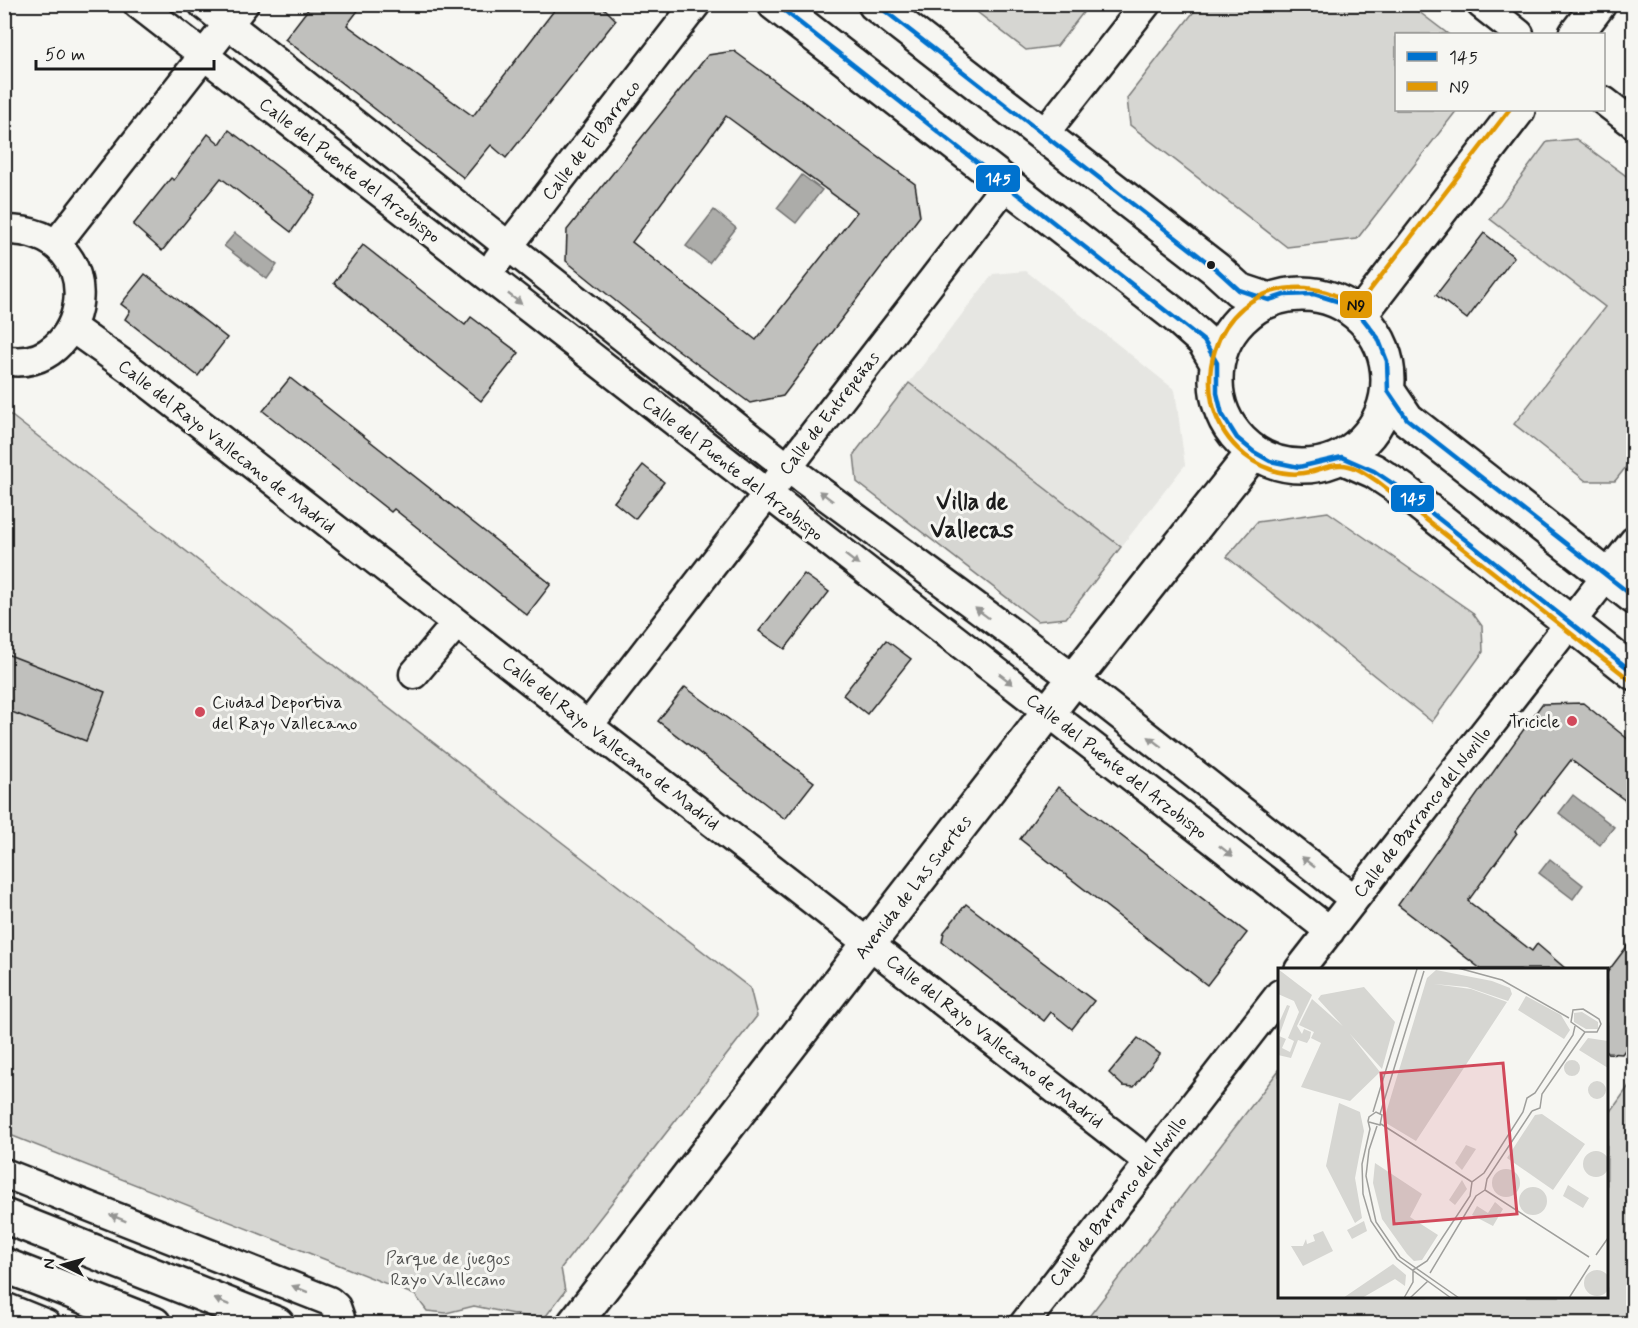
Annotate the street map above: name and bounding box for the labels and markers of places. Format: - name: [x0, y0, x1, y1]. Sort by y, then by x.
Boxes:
- unlabelled marker: [1205, 259, 1217, 271]
- place label: Ciudad Deportiva del Rayo Vallecano: [212, 691, 358, 736]
- marker: Ciudad Deportiva del Rayo Vallecano: [193, 705, 207, 719]
- place label: Tricicle: [1509, 710, 1560, 734]
- marker: Tricicle: [1565, 714, 1579, 728]

